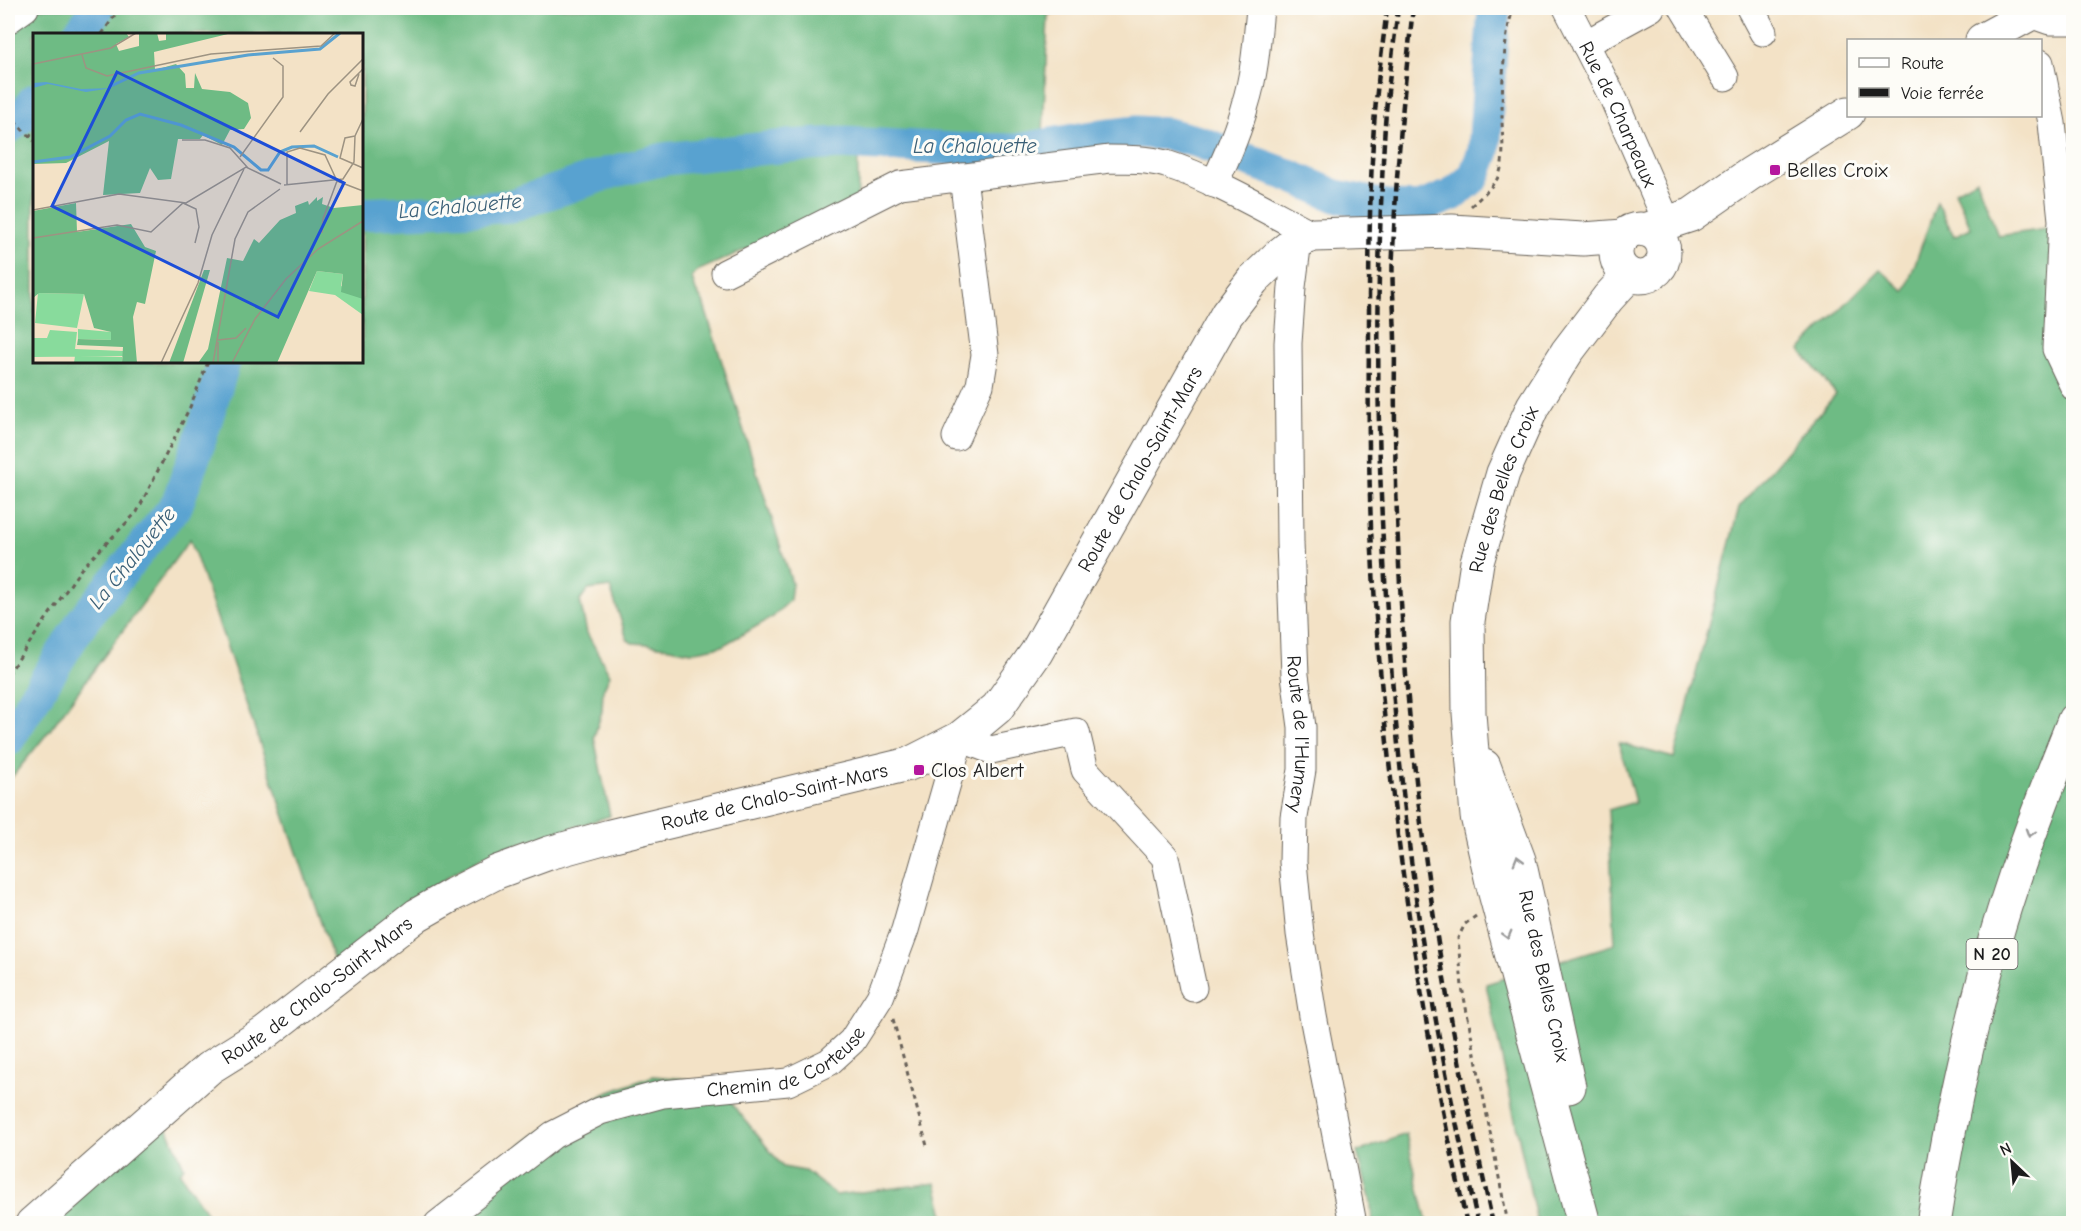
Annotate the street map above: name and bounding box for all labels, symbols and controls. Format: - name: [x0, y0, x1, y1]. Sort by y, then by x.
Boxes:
- inset map: [33, 33, 363, 363]
- street label: Rue de Charpeaux: [1574, 37, 1662, 191]
- legend: [1847, 39, 2042, 117]
- text: Route: [1901, 53, 1944, 74]
- text: Voie ferrée: [1901, 83, 1984, 104]
- water label: La Chalouette: [913, 134, 1037, 158]
- place label: Belles Croix: [1787, 159, 1888, 182]
- marker: Belles Croix: [1768, 163, 1782, 177]
- water label: La Chalouette: [397, 189, 523, 223]
- street label: Route de Chalo-Saint-Mars: [1073, 362, 1207, 576]
- street label: Rue des Belles Croix: [1464, 402, 1543, 574]
- water label: La Chalouette: [84, 502, 181, 614]
- street label: Route de l'Humery: [1283, 655, 1314, 814]
- street label: Route de Chalo-Saint-Mars: [659, 758, 890, 835]
- place label: Clos Albert: [931, 759, 1025, 782]
- marker: Clos Albert: [912, 763, 926, 777]
- one-way arrow: [2025, 827, 2037, 838]
- one-way arrow: [1513, 855, 1525, 866]
- street label: Rue des Belles Croix: [1514, 888, 1575, 1065]
- street label: Route de Chalo-Saint-Mars: [217, 912, 417, 1069]
- one-way arrow: [1499, 930, 1512, 940]
- road number: N 20: [1966, 939, 2018, 969]
- street label: Chemin de Corteuse: [705, 1022, 870, 1101]
- north arrow: [1982, 1132, 2042, 1192]
- text: N: [1997, 1139, 2014, 1160]

